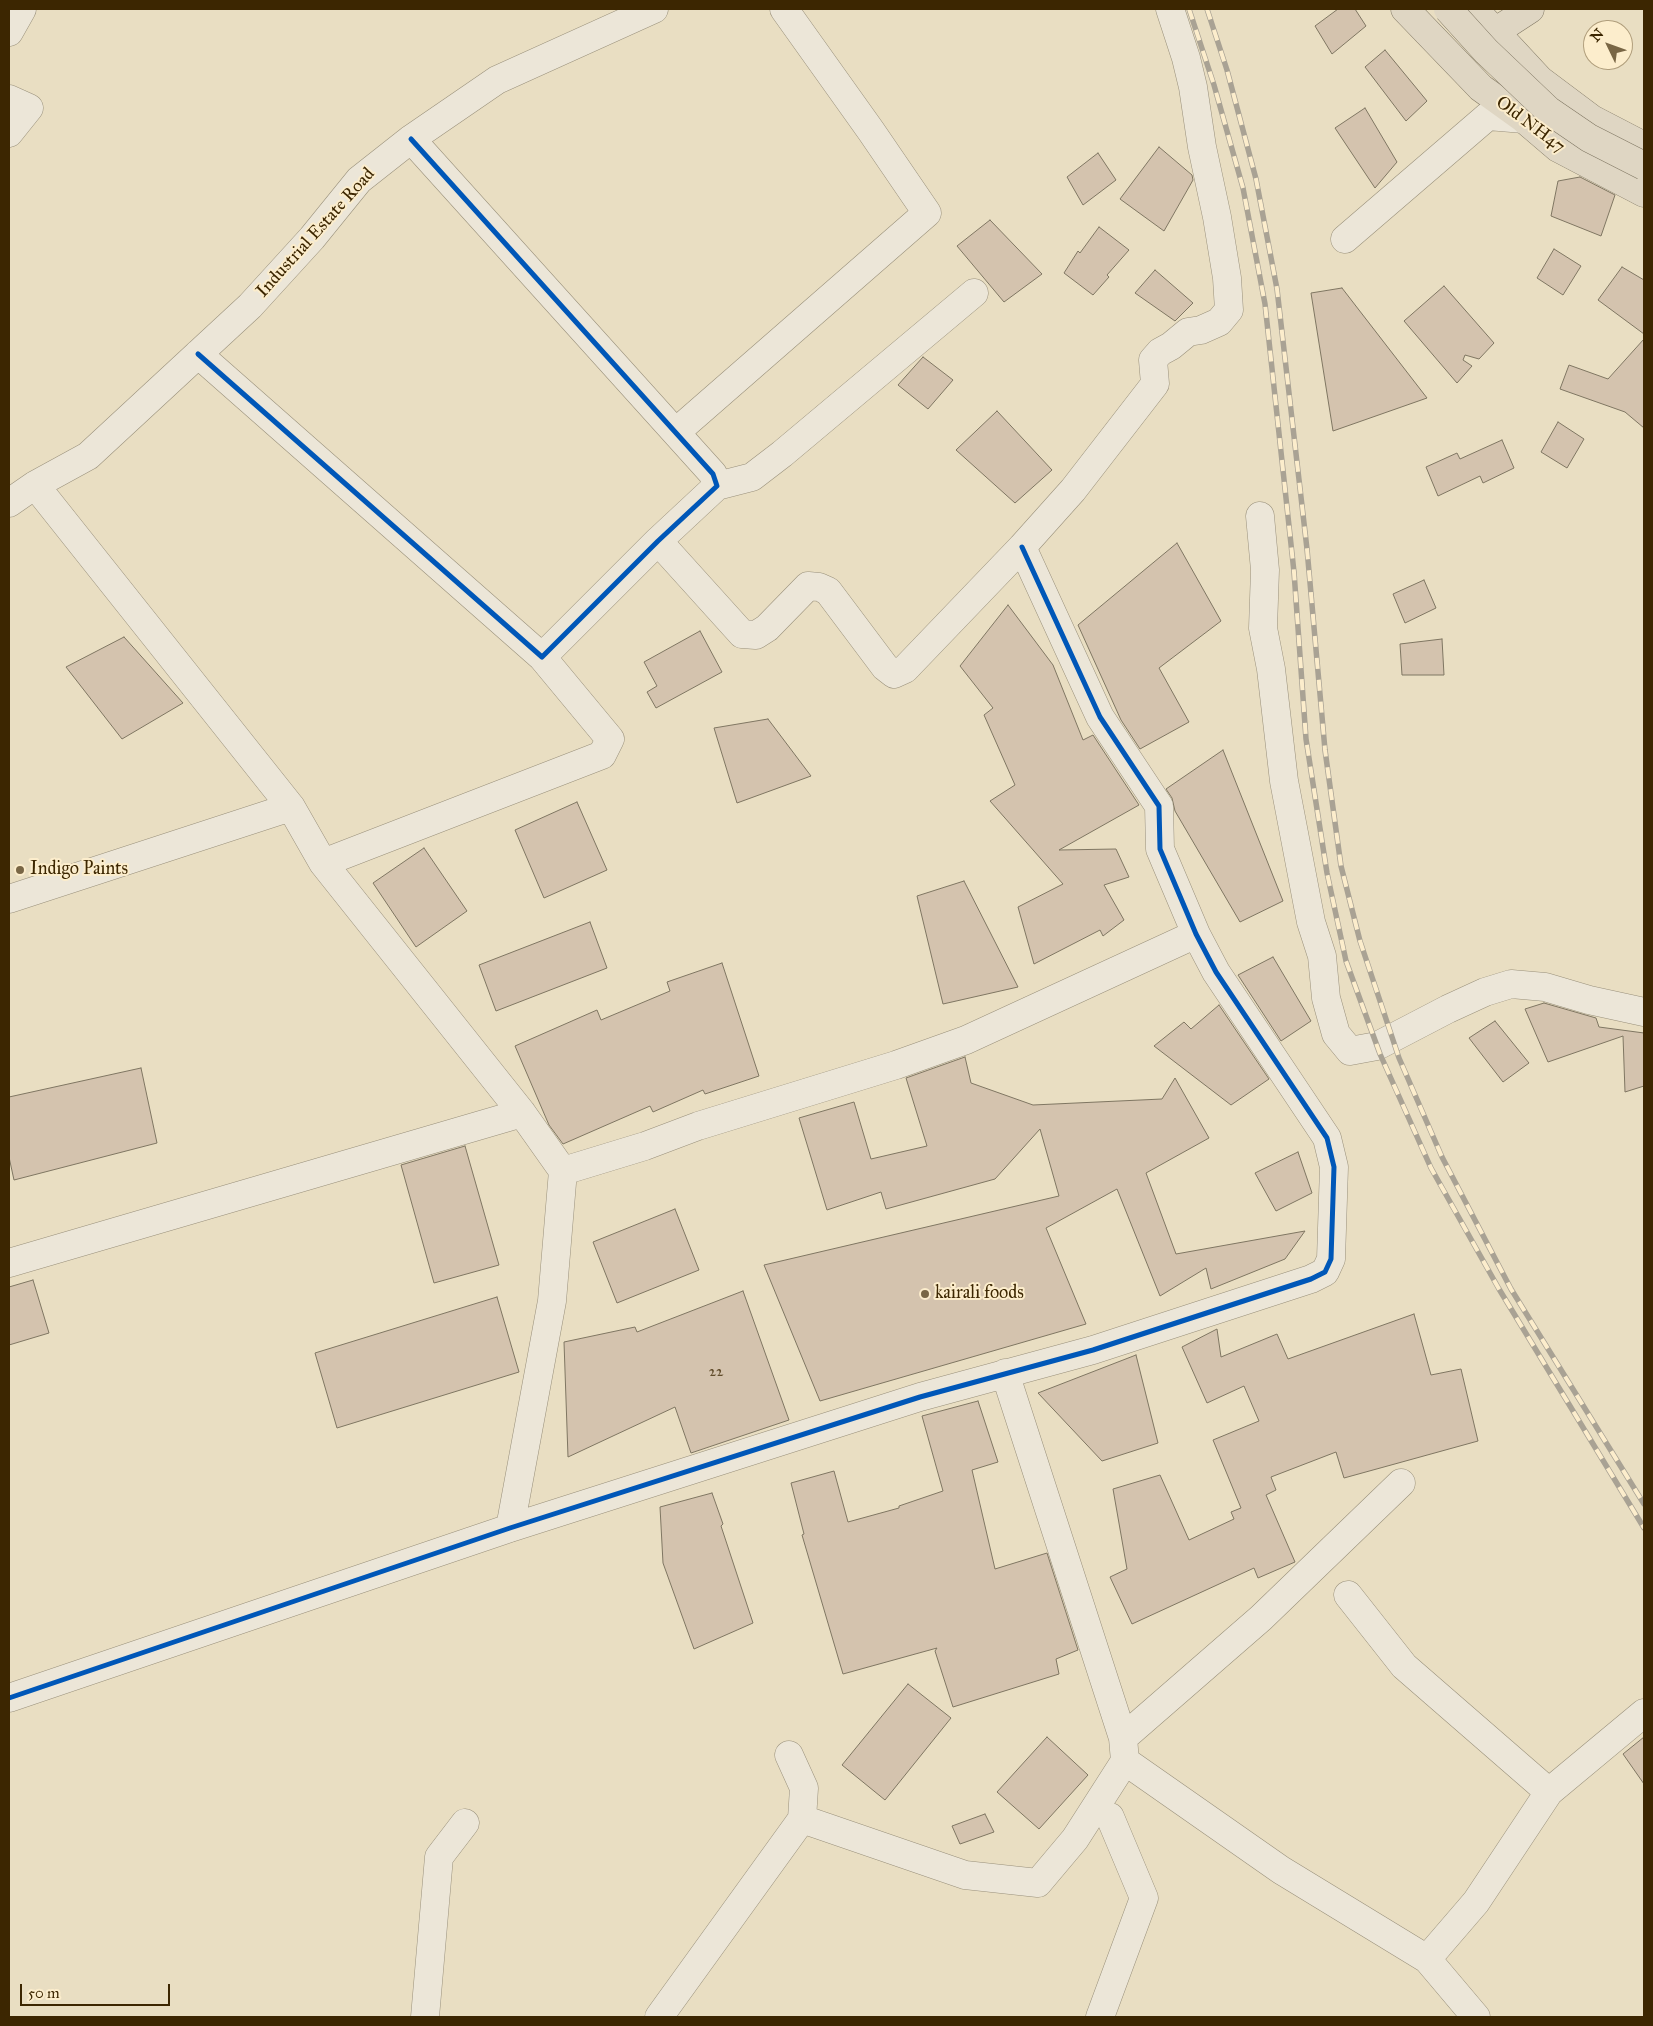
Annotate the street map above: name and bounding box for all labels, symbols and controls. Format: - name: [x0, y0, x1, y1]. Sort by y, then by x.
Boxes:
- north arrow: [1583, 20, 1633, 70]
- text: N: [1587, 25, 1608, 45]
- street label: Old NH47: [1491, 92, 1569, 158]
- street label: Industrial Estate Road: [252, 164, 380, 302]
- place label: Indigo Paints: [30, 859, 128, 881]
- marker: Indigo Paints: [14, 864, 26, 876]
- place label: kairali foods: [935, 1283, 1024, 1305]
- marker: kairali foods: [919, 1288, 931, 1300]
- house number: 22: [709, 1363, 723, 1381]
- scale bar: [22, 1974, 172, 2006]
- text: 50 m: [28, 1984, 60, 2002]

